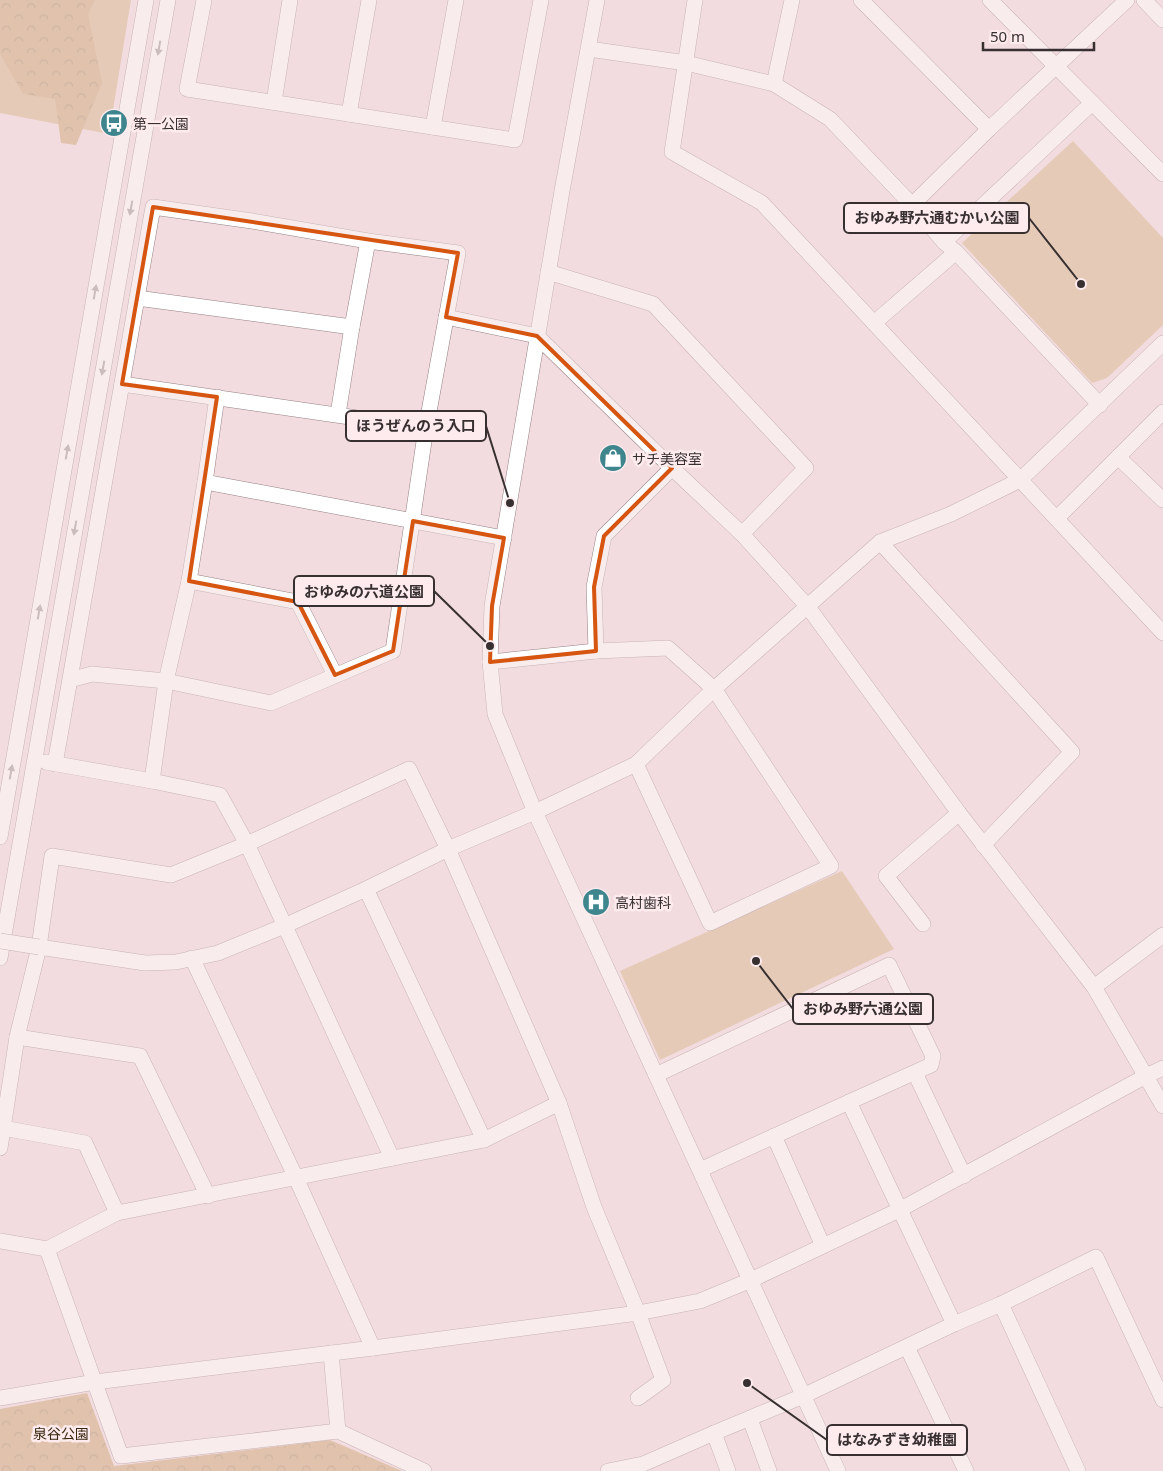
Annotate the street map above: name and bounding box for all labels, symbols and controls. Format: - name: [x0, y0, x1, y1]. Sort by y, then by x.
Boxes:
- scale bar: [983, 20, 1094, 52]
- text: 50 m: [990, 26, 1025, 46]
- one-way arrow: [155, 40, 163, 56]
- bus stop icon: 第一公園: [99, 108, 129, 138]
- place label: 第一公園: [133, 114, 189, 133]
- one-way arrow: [127, 200, 135, 216]
- callout: おゆみ野六通むかい公園: [844, 203, 1029, 233]
- text: おゆみ野六通むかい公園: [854, 207, 1020, 227]
- one-way arrow: [91, 283, 99, 299]
- one-way arrow: [99, 361, 107, 377]
- callout: ほうぜんのう入口: [346, 411, 486, 441]
- text: ほうぜんのう入口: [356, 415, 476, 435]
- one-way arrow: [63, 443, 71, 459]
- shop icon: サチ美容室: [598, 443, 628, 473]
- place label: サチ美容室: [632, 449, 702, 468]
- one-way arrow: [71, 521, 79, 537]
- callout: おゆみの六道公園: [294, 576, 434, 606]
- text: おゆみの六道公園: [304, 581, 424, 601]
- one-way arrow: [36, 604, 44, 620]
- one-way arrow: [8, 764, 16, 780]
- hospital icon: 高村歯科: [581, 887, 611, 917]
- place label: 高村歯科: [615, 893, 671, 912]
- callout: おゆみ野六通公園: [793, 994, 933, 1024]
- text: おゆみ野六通公園: [803, 998, 923, 1018]
- park label: 泉谷公園: [33, 1424, 89, 1443]
- callout: はなみずき幼稚園: [827, 1425, 967, 1455]
- text: はなみずき幼稚園: [837, 1429, 957, 1449]

